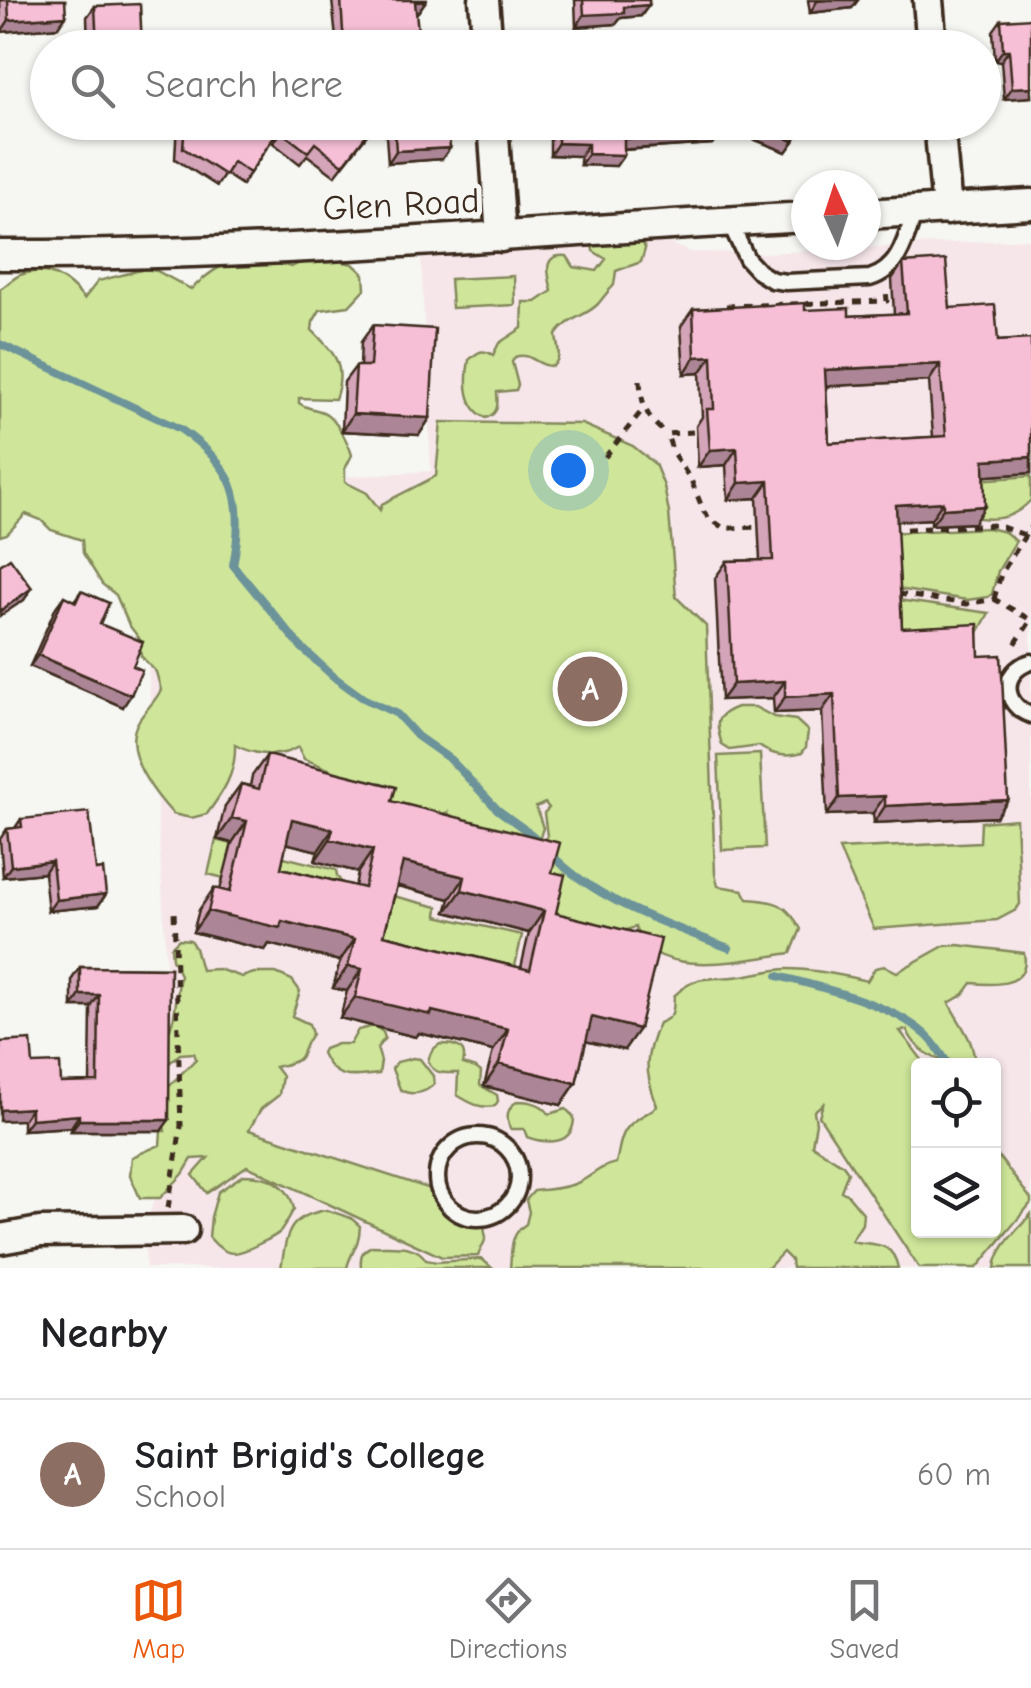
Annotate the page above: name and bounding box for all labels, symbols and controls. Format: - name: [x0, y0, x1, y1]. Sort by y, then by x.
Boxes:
- search box: [30, 30, 1001, 140]
- icon: search: [65, 58, 120, 113]
- text: Search here: [145, 63, 343, 107]
- north arrow: [791, 170, 881, 260]
- street label: Glen Road: [322, 180, 480, 229]
- your location: [543, 445, 594, 496]
- pin: A: [558, 652, 622, 726]
- map controls: [911, 1058, 1001, 1238]
- button: locate: [911, 1058, 1001, 1148]
- button: layers: [911, 1148, 1001, 1238]
- text: Nearby: [40, 1309, 167, 1358]
- text: Saint Brigid's College: [135, 1434, 485, 1478]
- text: A: [64, 1456, 81, 1493]
- text: 60 m: [917, 1456, 991, 1493]
- text: School: [135, 1478, 226, 1515]
- tab: Map: [131, 1573, 186, 1665]
- tab: Directions: [449, 1573, 567, 1665]
- tab: Saved: [830, 1573, 900, 1665]

